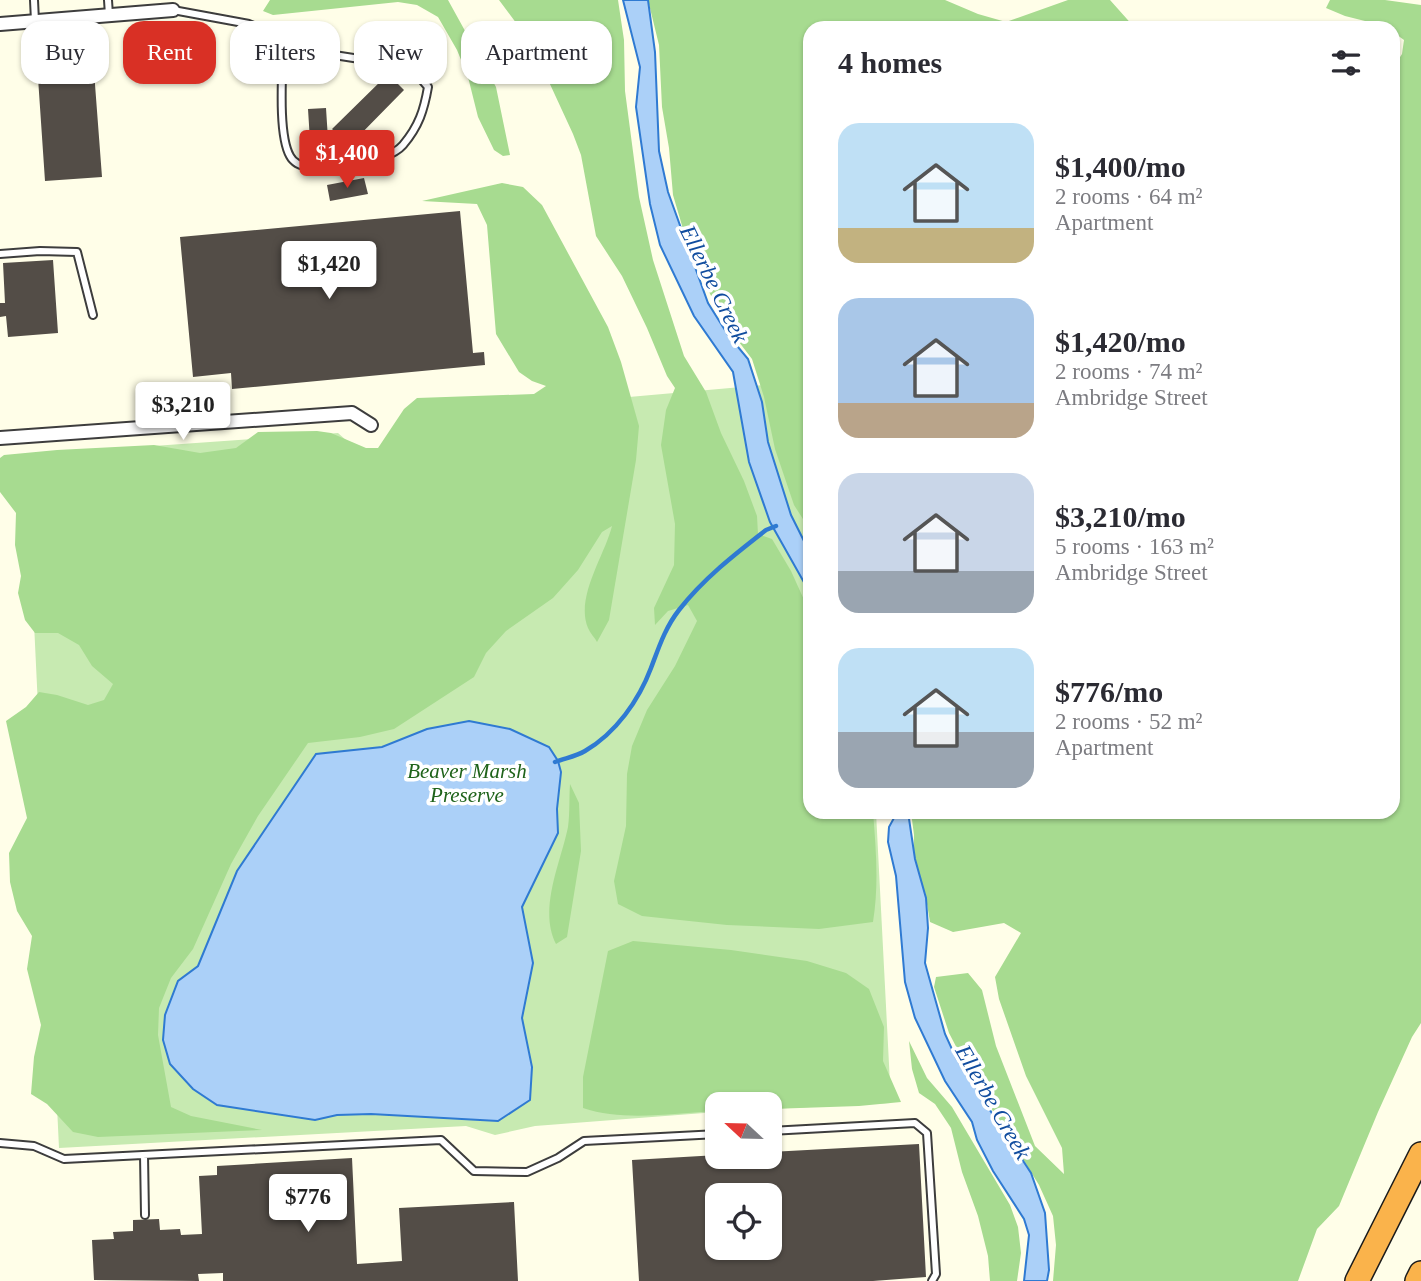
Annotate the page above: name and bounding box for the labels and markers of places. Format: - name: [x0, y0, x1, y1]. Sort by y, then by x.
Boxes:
- pin: $1,400: [290, 130, 404, 190]
- pin: $1,420: [272, 242, 386, 301]
- pin: $3,210: [126, 382, 240, 442]
- pin: $776: [267, 1174, 349, 1234]

